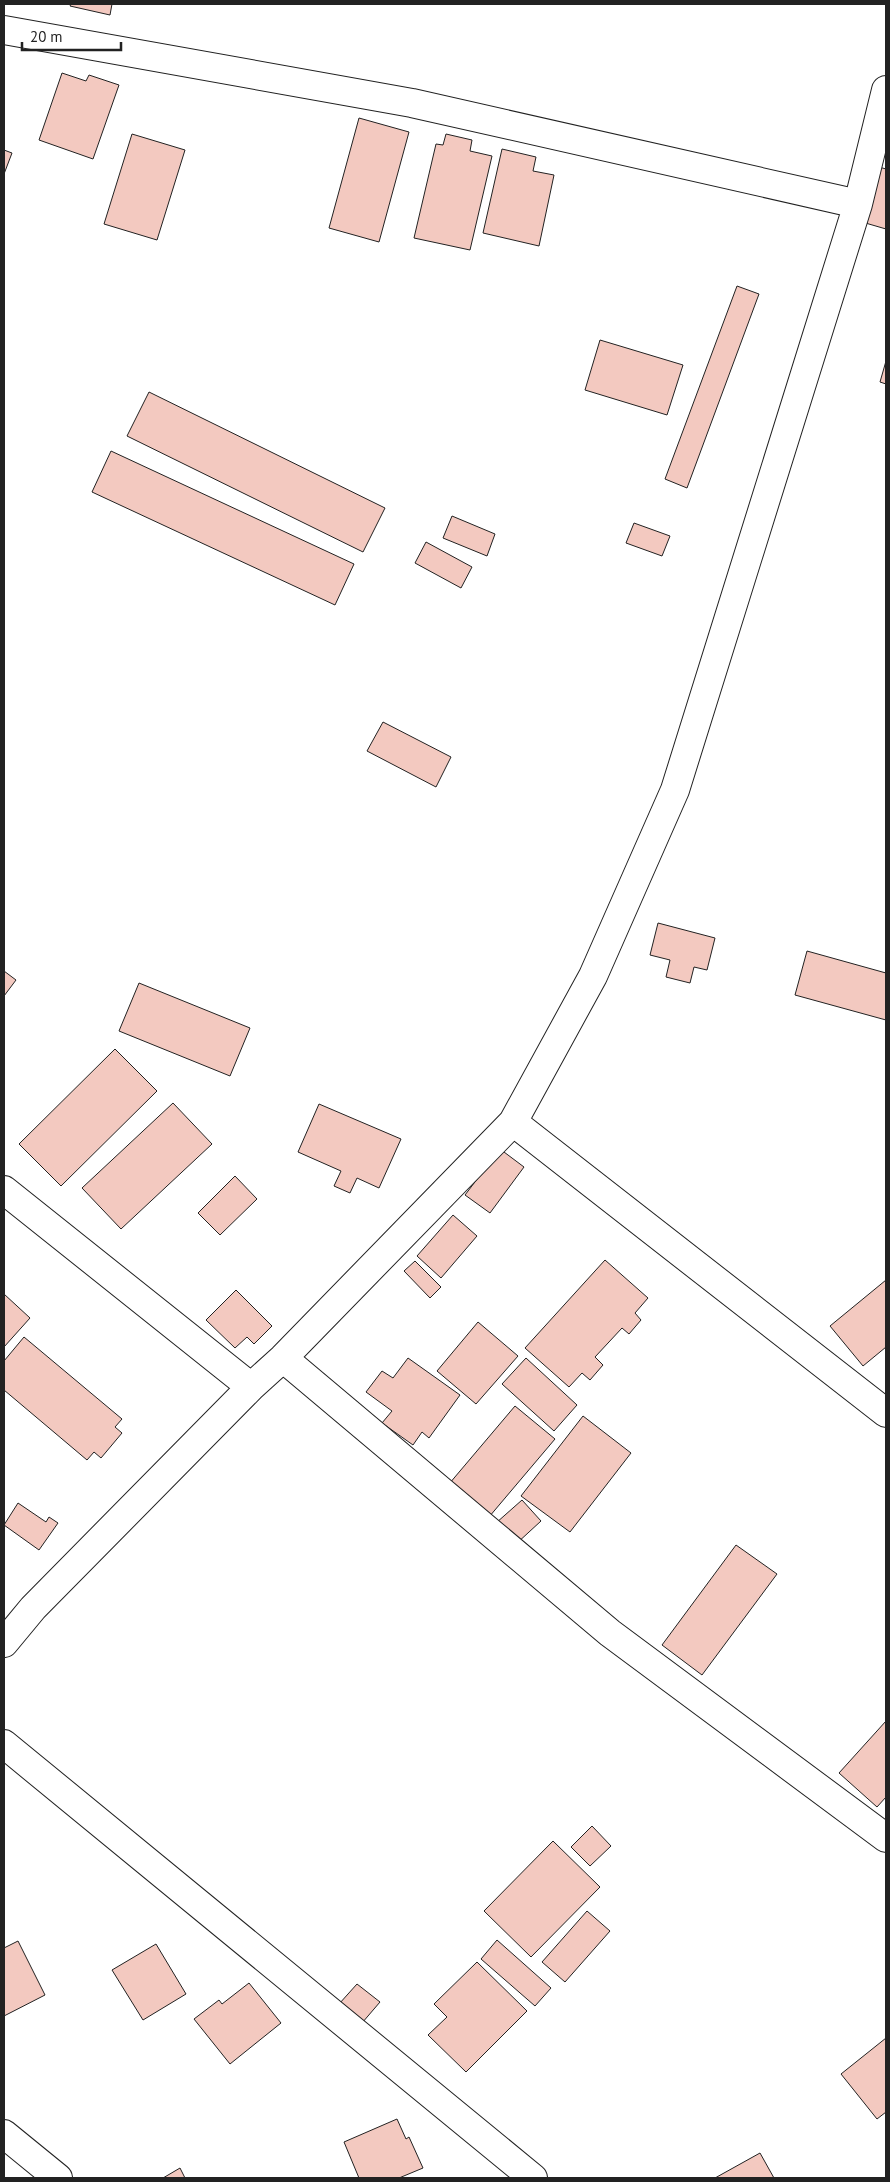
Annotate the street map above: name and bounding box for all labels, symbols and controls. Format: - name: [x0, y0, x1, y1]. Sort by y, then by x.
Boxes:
- scale bar: [22, 20, 121, 52]
- text: 20 m: [30, 27, 63, 46]

